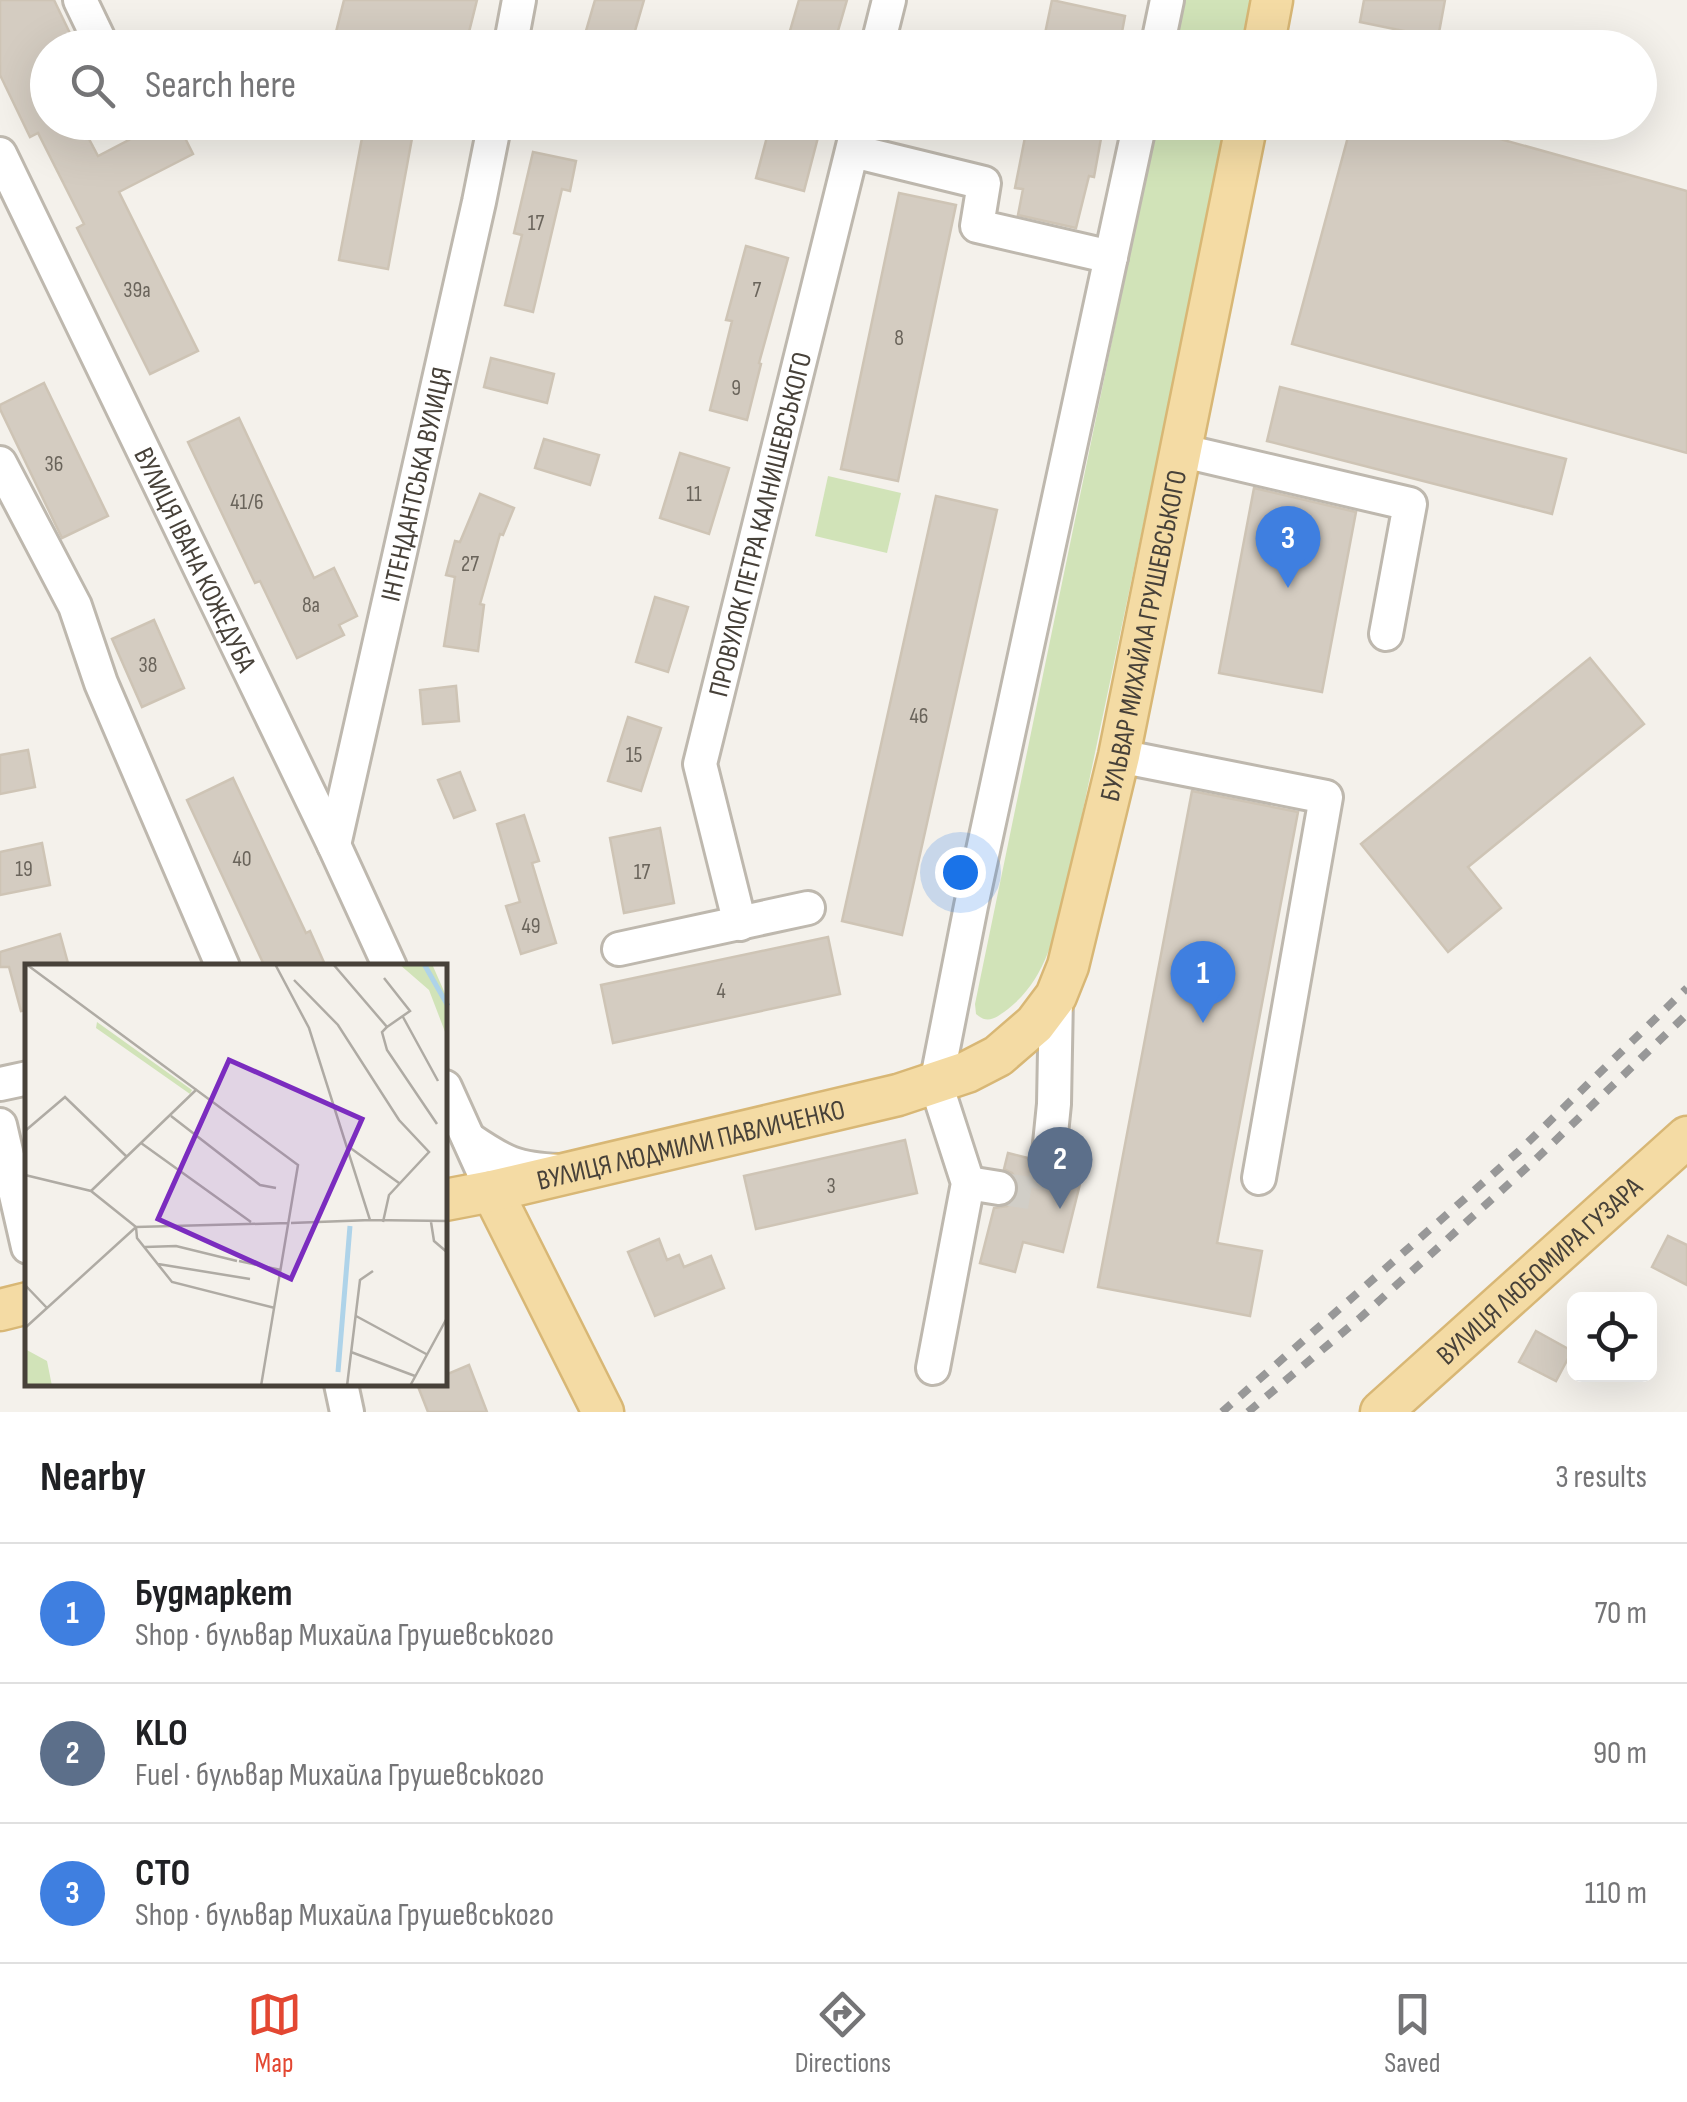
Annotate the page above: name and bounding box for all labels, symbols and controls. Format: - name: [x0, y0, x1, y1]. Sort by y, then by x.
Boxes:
- search box: [30, 30, 1657, 140]
- icon: search: [65, 58, 120, 113]
- text: Search here: [145, 63, 296, 108]
- house number: 17: [528, 210, 544, 237]
- house number: 39а: [123, 277, 151, 304]
- house number: 7: [753, 277, 762, 304]
- house number: 8: [894, 325, 904, 352]
- street label: ПРОВУЛОК ПЕТРА КАЛНИШЕВСЬКОГО: [702, 349, 819, 700]
- street label: ІНТЕНДАНТСЬКА ВУЛИЦЯ: [374, 364, 459, 605]
- house number: 9: [731, 375, 741, 402]
- street label: ВУЛИЦЯ ІВАНА КОЖЕДУБА: [126, 442, 263, 678]
- house number: 36: [45, 451, 63, 478]
- street label: БУЛЬВАР МИХАЙЛА ГРУШЕВСЬКОГО: [1094, 467, 1194, 805]
- house number: 11: [686, 481, 702, 508]
- house number: 41/6: [230, 489, 264, 516]
- pin: 3: [1256, 506, 1320, 588]
- house number: 27: [461, 551, 479, 578]
- house number: 8а: [302, 592, 320, 619]
- house number: 38: [139, 652, 157, 679]
- house number: 46: [910, 703, 928, 730]
- house number: 15: [626, 742, 642, 769]
- house number: 40: [232, 846, 252, 873]
- your location: [935, 847, 986, 898]
- house number: 19: [15, 856, 33, 883]
- house number: 17: [634, 859, 650, 886]
- house number: 49: [522, 913, 541, 940]
- pin: 1: [1170, 940, 1236, 1023]
- inset map: [25, 964, 448, 1387]
- house number: 4: [716, 978, 726, 1005]
- street label: ВУЛИЦЯ ЛЮДМИЛИ ПАВЛИЧЕНКО: [534, 1093, 848, 1198]
- pin: 2: [1028, 1126, 1092, 1209]
- street label: ВУЛИЦЯ ЛЮБОМИРА ГУЗАРА: [1430, 1170, 1650, 1372]
- house number: 3: [826, 1173, 836, 1200]
- map controls: [1567, 1292, 1657, 1382]
- button: locate: [1567, 1292, 1657, 1382]
- text: Nearby: [40, 1452, 146, 1503]
- text: 3 results: [1555, 1458, 1647, 1497]
- text: Будмаркет: [135, 1571, 292, 1616]
- text: 1: [66, 1594, 79, 1633]
- text: 70 m: [1594, 1594, 1647, 1633]
- text: Shop · бульвар Михайла Грушевського: [135, 1616, 554, 1655]
- text: KLO: [135, 1711, 188, 1756]
- text: 2: [65, 1734, 80, 1773]
- text: 90 m: [1593, 1734, 1647, 1773]
- text: Fuel · бульвар Михайла Грушевського: [135, 1756, 544, 1795]
- text: СТО: [135, 1851, 190, 1896]
- text: 3: [65, 1874, 80, 1913]
- text: 110 m: [1585, 1874, 1647, 1913]
- text: Shop · бульвар Михайла Грушевського: [135, 1896, 554, 1935]
- tab: Map: [247, 1987, 302, 2080]
- tab: Directions: [795, 1987, 891, 2080]
- tab: Saved: [1384, 1987, 1440, 2080]

